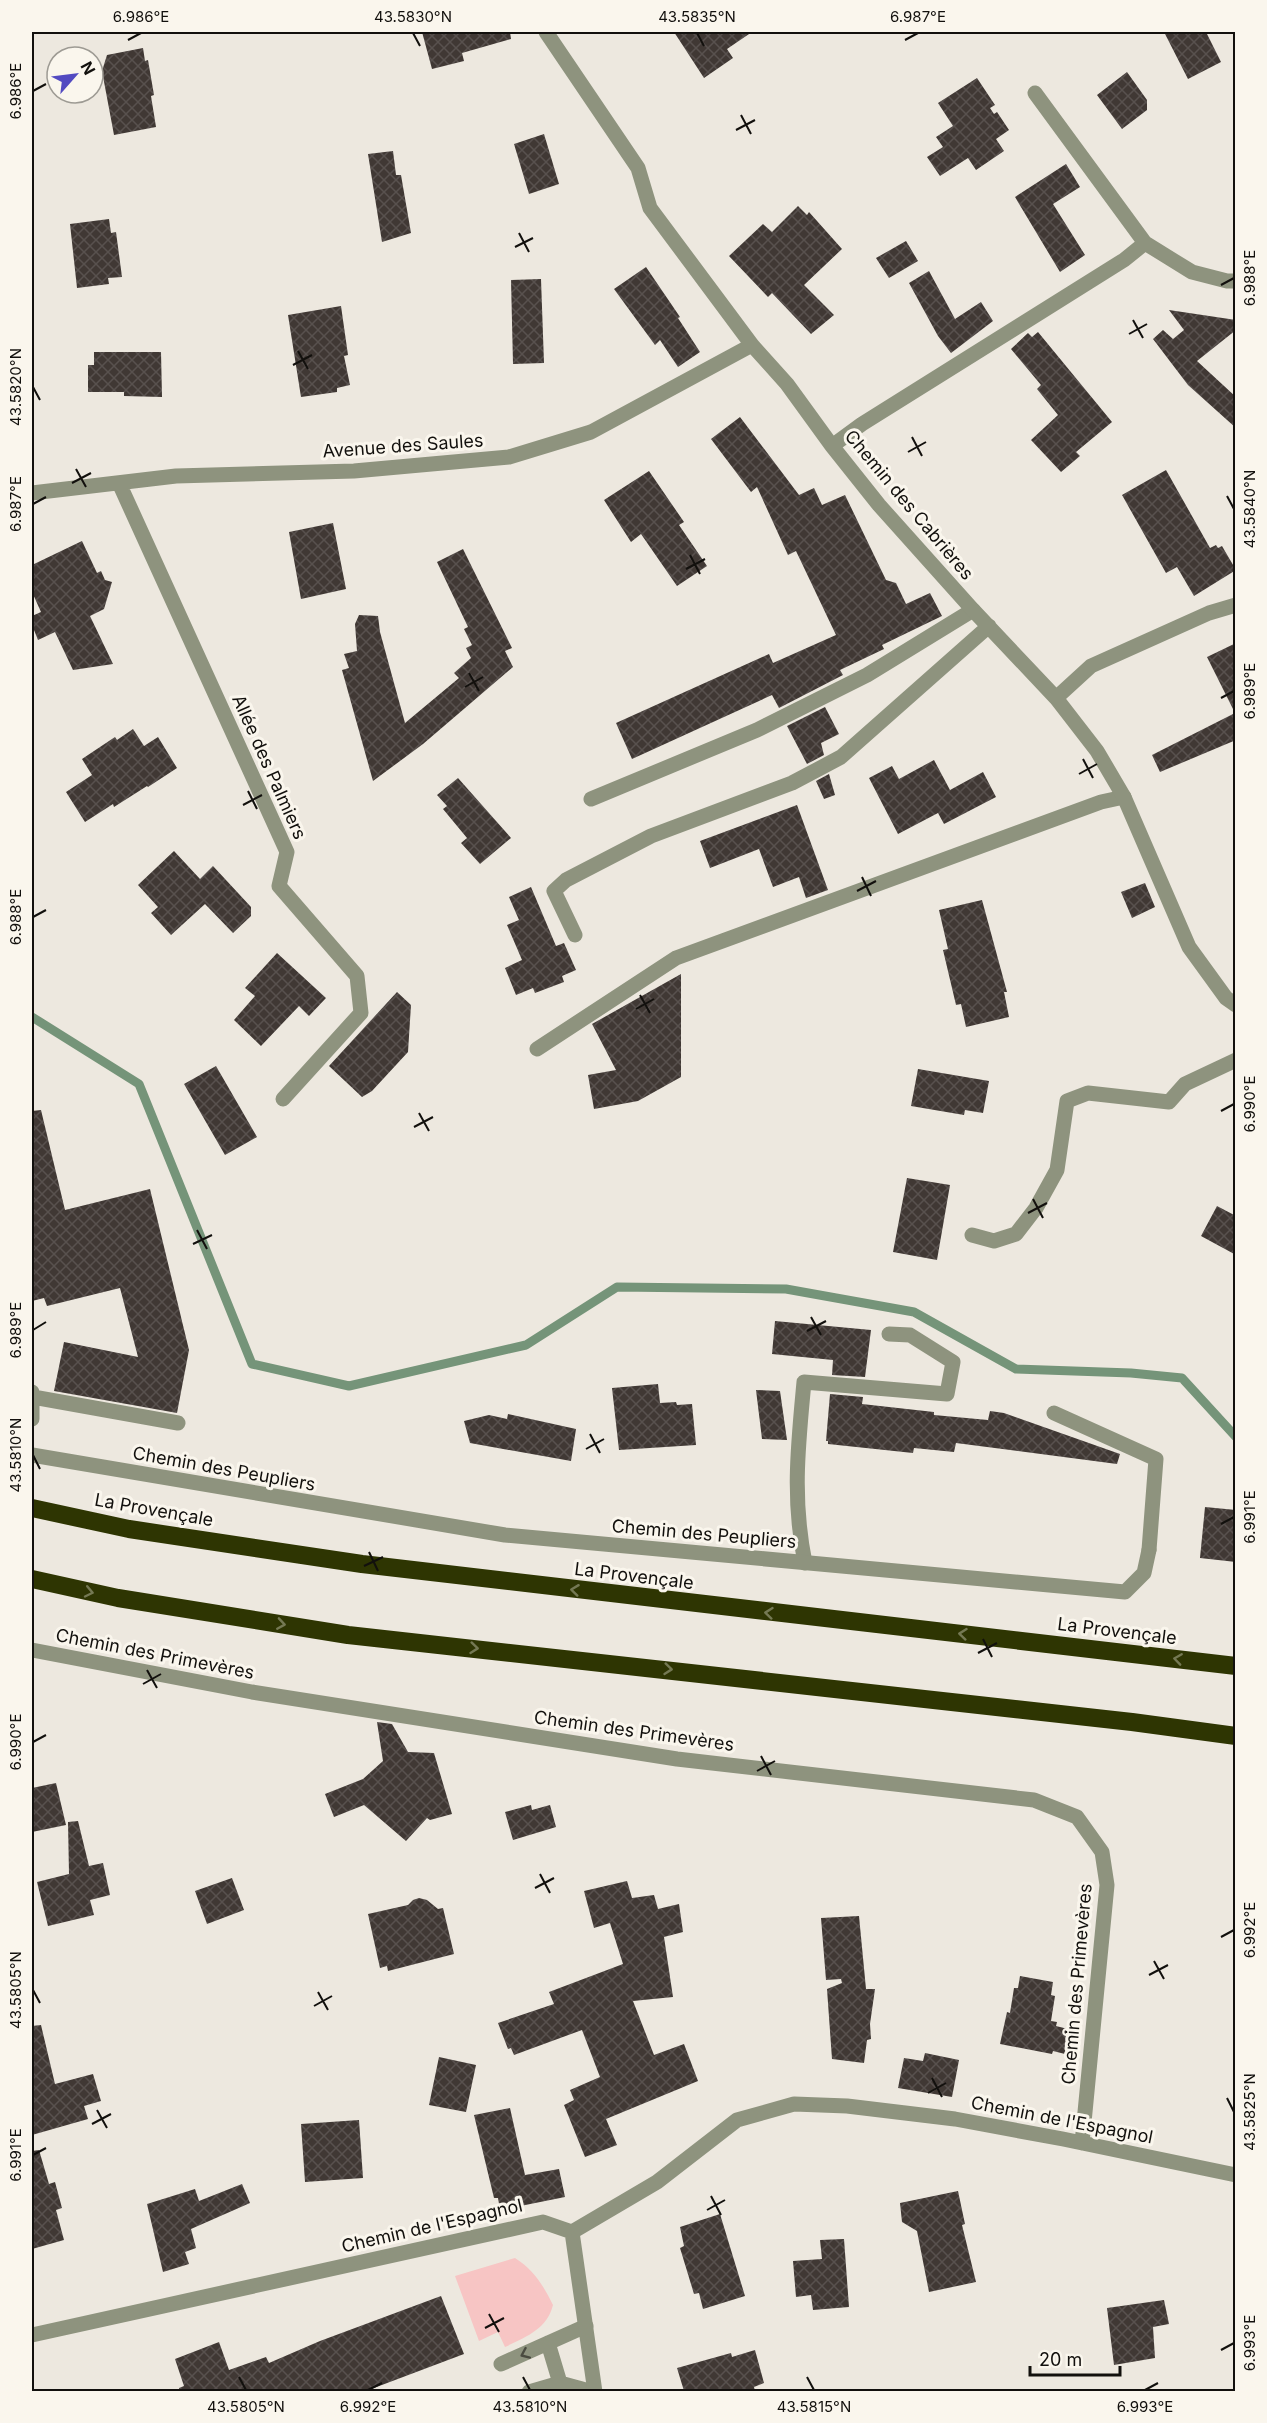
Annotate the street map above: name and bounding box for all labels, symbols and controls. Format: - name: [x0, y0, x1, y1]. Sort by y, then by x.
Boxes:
- text: 6.986°E: [113, 7, 169, 26]
- text: 43.5830°N: [374, 7, 452, 26]
- text: 43.5835°N: [658, 7, 736, 26]
- text: 6.987°E: [890, 7, 946, 26]
- north arrow: [45, 45, 105, 105]
- text: N: [77, 58, 100, 78]
- text: 6.986°E: [6, 63, 25, 119]
- text: 6.988°E: [1240, 250, 1259, 306]
- text: 43.5820°N: [6, 348, 25, 426]
- street label: Chemin des Cabrières: [841, 426, 978, 584]
- street label: Avenue des Saules: [322, 429, 484, 462]
- text: 43.5840°N: [1240, 470, 1259, 548]
- text: 6.987°E: [6, 476, 25, 532]
- text: 6.989°E: [1240, 663, 1259, 719]
- street label: Allée des Palmiers: [228, 691, 311, 842]
- text: 6.988°E: [6, 889, 25, 945]
- text: 6.990°E: [1240, 1076, 1259, 1132]
- text: 6.989°E: [6, 1302, 25, 1358]
- text: 43.5810°N: [6, 1418, 25, 1492]
- street label: Chemin des Peupliers: [131, 1442, 317, 1495]
- street label: La Provençale: [93, 1489, 215, 1530]
- text: 6.991°E: [1240, 1490, 1259, 1544]
- street label: Chemin des Peupliers: [611, 1515, 797, 1552]
- street label: La Provençale: [573, 1558, 695, 1593]
- one-way arrow: [83, 1585, 93, 1598]
- one-way arrow: [571, 1585, 580, 1597]
- one-way arrow: [765, 1607, 774, 1619]
- street label: La Provençale: [1056, 1613, 1178, 1648]
- one-way arrow: [276, 1618, 286, 1630]
- street label: Chemin des Primevères: [54, 1624, 256, 1683]
- one-way arrow: [958, 1628, 967, 1641]
- one-way arrow: [470, 1641, 479, 1654]
- one-way arrow: [1173, 1653, 1182, 1665]
- one-way arrow: [664, 1663, 673, 1675]
- street label: Chemin des Primevères: [533, 1706, 735, 1755]
- text: 6.990°E: [6, 1714, 25, 1770]
- street label: Chemin des Primevères: [1057, 1883, 1096, 2085]
- text: 6.992°E: [1240, 1902, 1259, 1958]
- text: 43.5805°N: [6, 1951, 25, 2029]
- text: 43.5825°N: [1240, 2073, 1259, 2151]
- street label: Chemin de l'Espagnol: [969, 2092, 1155, 2147]
- text: 6.991°E: [6, 2128, 25, 2182]
- street label: Chemin de l'Espagnol: [339, 2194, 524, 2257]
- text: 6.993°E: [1240, 2315, 1259, 2371]
- scale bar: [1030, 2339, 1120, 2377]
- one-way arrow: [520, 2346, 531, 2358]
- text: 20 m: [1039, 2349, 1082, 2370]
- text: 43.5805°N: [207, 2397, 285, 2416]
- text: 6.992°E: [340, 2397, 396, 2416]
- text: 43.5810°N: [493, 2397, 567, 2416]
- text: 43.5815°N: [777, 2397, 851, 2416]
- text: 6.993°E: [1117, 2397, 1173, 2416]

